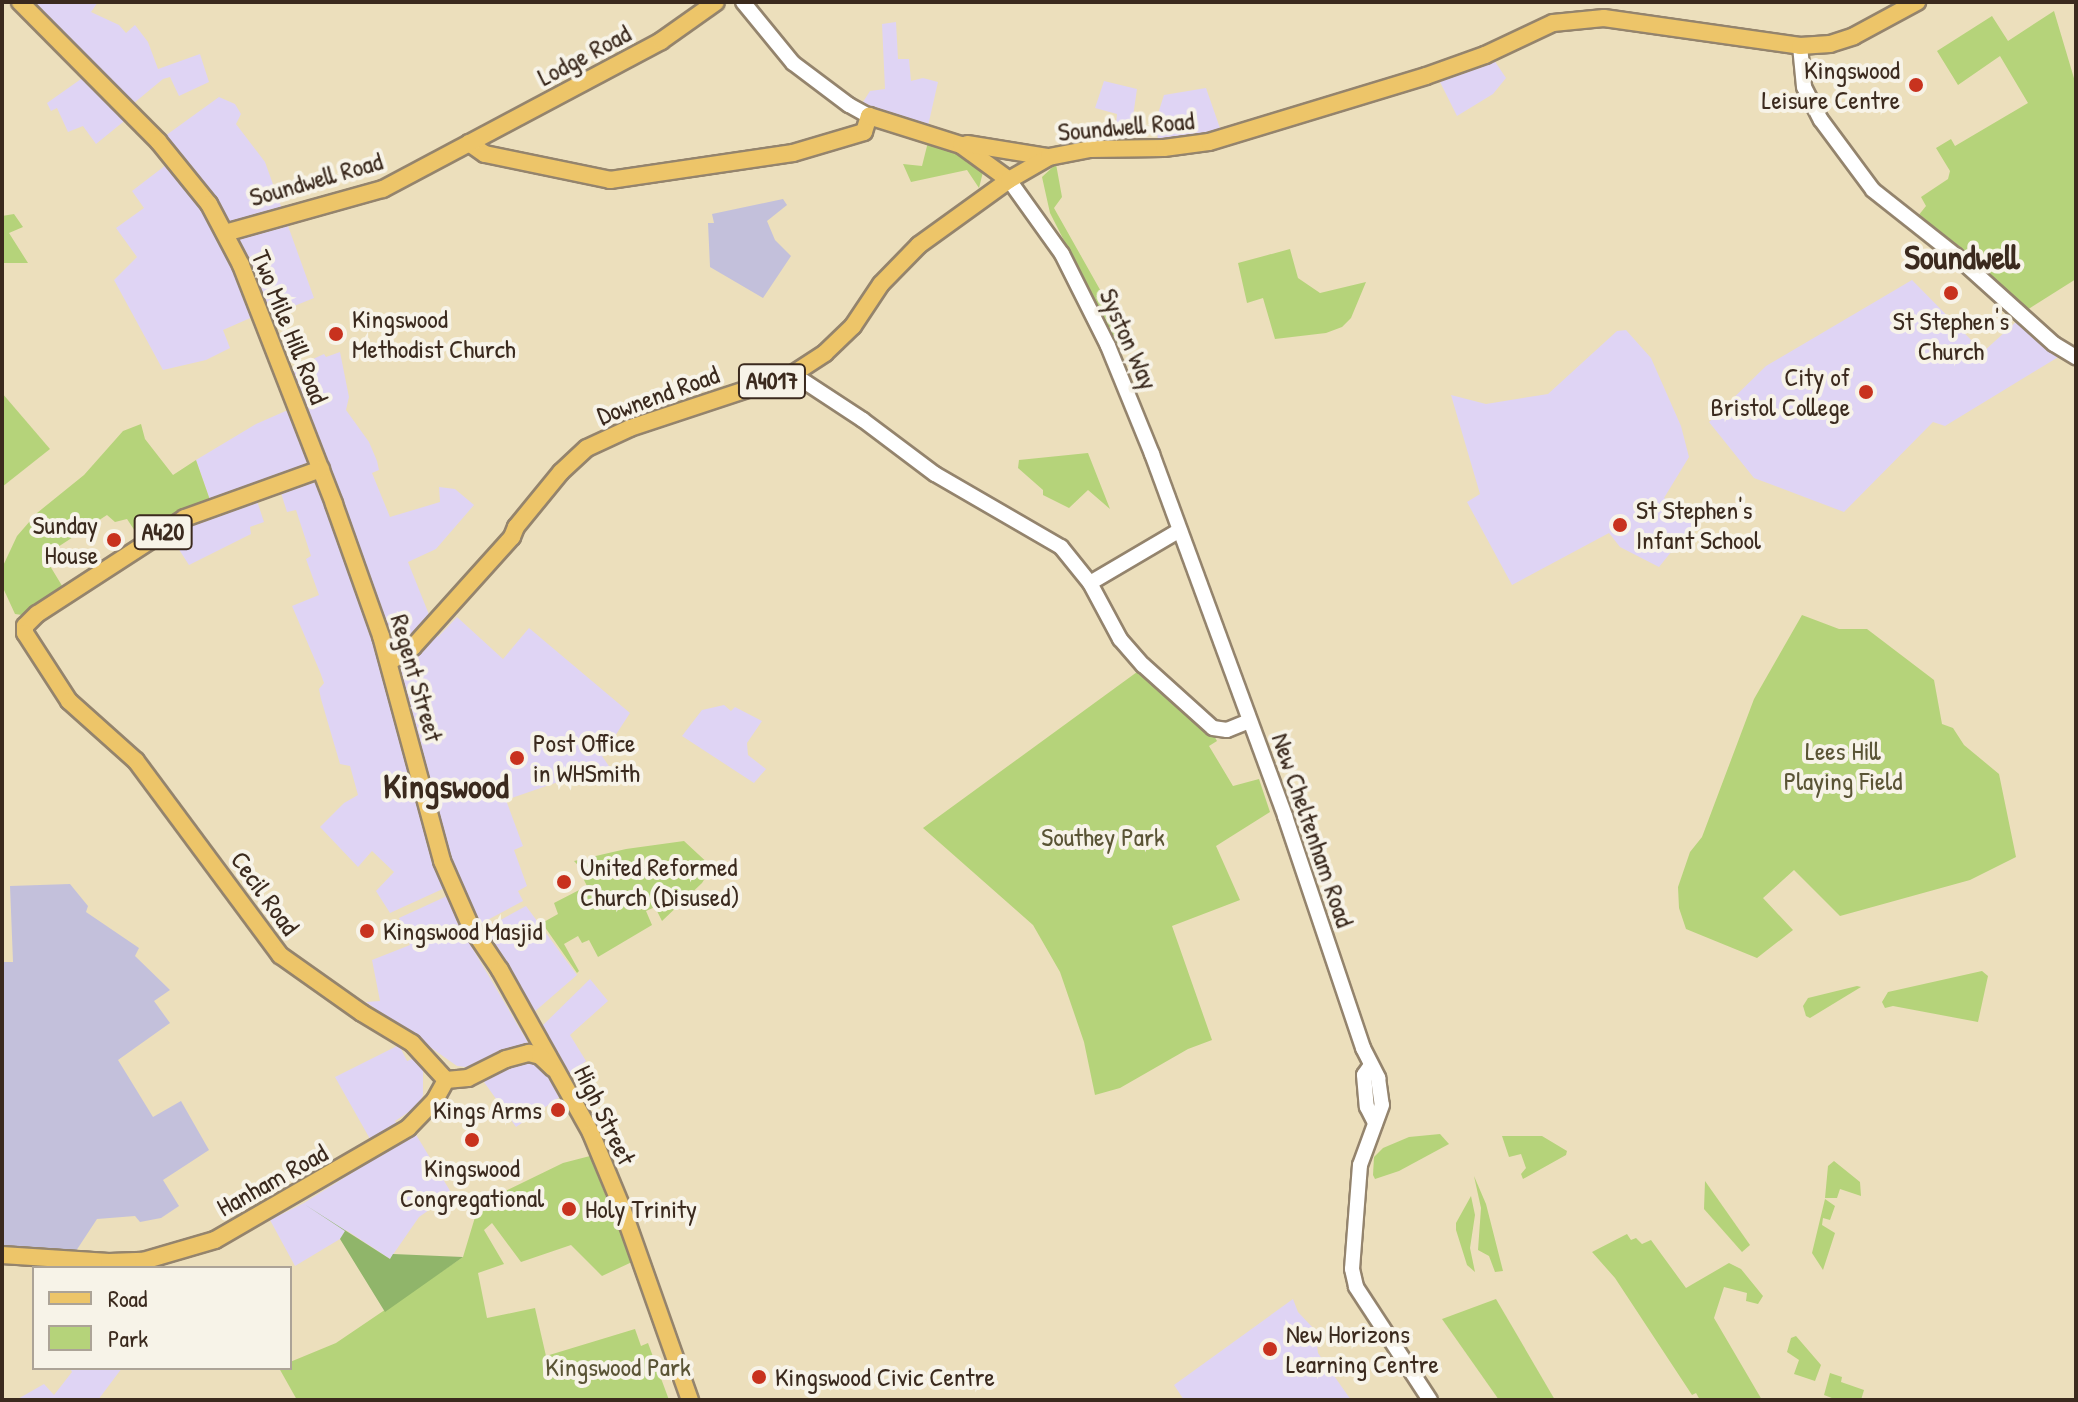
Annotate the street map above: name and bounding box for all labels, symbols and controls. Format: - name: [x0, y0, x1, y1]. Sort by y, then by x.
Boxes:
- street label: Lodge Road: [532, 18, 636, 92]
- place label: Kingswood Leisure Centre: [1762, 54, 1900, 116]
- marker: Kingswood Leisure Centre: [1907, 76, 1925, 94]
- street label: Soundwell Road: [1056, 104, 1196, 148]
- street label: Soundwell Road: [246, 145, 386, 213]
- district label: Soundwell: [1904, 238, 2020, 278]
- street label: Two Mile Hill Road: [245, 246, 335, 408]
- street label: Syston Way: [1093, 284, 1165, 394]
- marker: St Stephen's Church: [1942, 284, 1960, 302]
- place label: Kingswood Methodist Church: [352, 303, 516, 364]
- place label: St Stephen's Church: [1893, 305, 2009, 366]
- marker: Kingswood Methodist Church: [327, 325, 345, 343]
- street label: Downend Road: [593, 359, 723, 431]
- road number: A4017: [736, 361, 808, 401]
- place label: City of Bristol College: [1710, 361, 1850, 422]
- marker: City of Bristol College: [1857, 383, 1875, 401]
- place label: St Stephen's Infant School: [1636, 494, 1761, 556]
- place label: Sunday House: [33, 509, 98, 570]
- road number: A420: [133, 512, 193, 552]
- marker: St Stephen's Infant School: [1611, 516, 1629, 534]
- marker: Sunday House: [105, 531, 123, 549]
- street label: Regent Street: [384, 611, 450, 745]
- place label: Post Office in WHSmith: [533, 727, 640, 788]
- street label: New Cheltenham Road: [1265, 729, 1361, 931]
- park label: Lees Hill Playing Field: [1784, 735, 1902, 796]
- marker: Post Office in WHSmith: [508, 749, 526, 767]
- district label: Kingswood: [383, 767, 509, 807]
- park label: Southey Park: [1041, 821, 1165, 853]
- street label: Cecil Road: [224, 845, 306, 941]
- place label: United Reformed Church (Disused): [580, 851, 740, 912]
- marker: United Reformed Church (Disused): [555, 873, 573, 891]
- place label: Kingswood Masjid: [383, 915, 543, 947]
- marker: Kingswood Masjid: [358, 922, 376, 940]
- street label: High Street: [568, 1060, 642, 1170]
- place label: Kings Arms: [433, 1094, 542, 1126]
- marker: Kings Arms: [549, 1101, 567, 1119]
- marker: Kingswood Congregational: [463, 1131, 481, 1149]
- street label: Hanham Road: [211, 1137, 333, 1223]
- place label: Kingswood Congregational: [400, 1152, 544, 1214]
- place label: Holy Trinity: [585, 1193, 697, 1225]
- marker: Holy Trinity: [560, 1200, 578, 1218]
- legend: [32, 1266, 292, 1370]
- text: Road: [108, 1282, 147, 1314]
- place label: New Horizons Learning Centre: [1286, 1318, 1439, 1380]
- text: Park: [108, 1322, 148, 1354]
- marker: New Horizons Learning Centre: [1261, 1340, 1279, 1358]
- park label: Kingswood Park: [545, 1351, 691, 1383]
- place label: Kingswood Civic Centre: [775, 1361, 995, 1393]
- marker: Kingswood Civic Centre: [750, 1368, 768, 1386]

